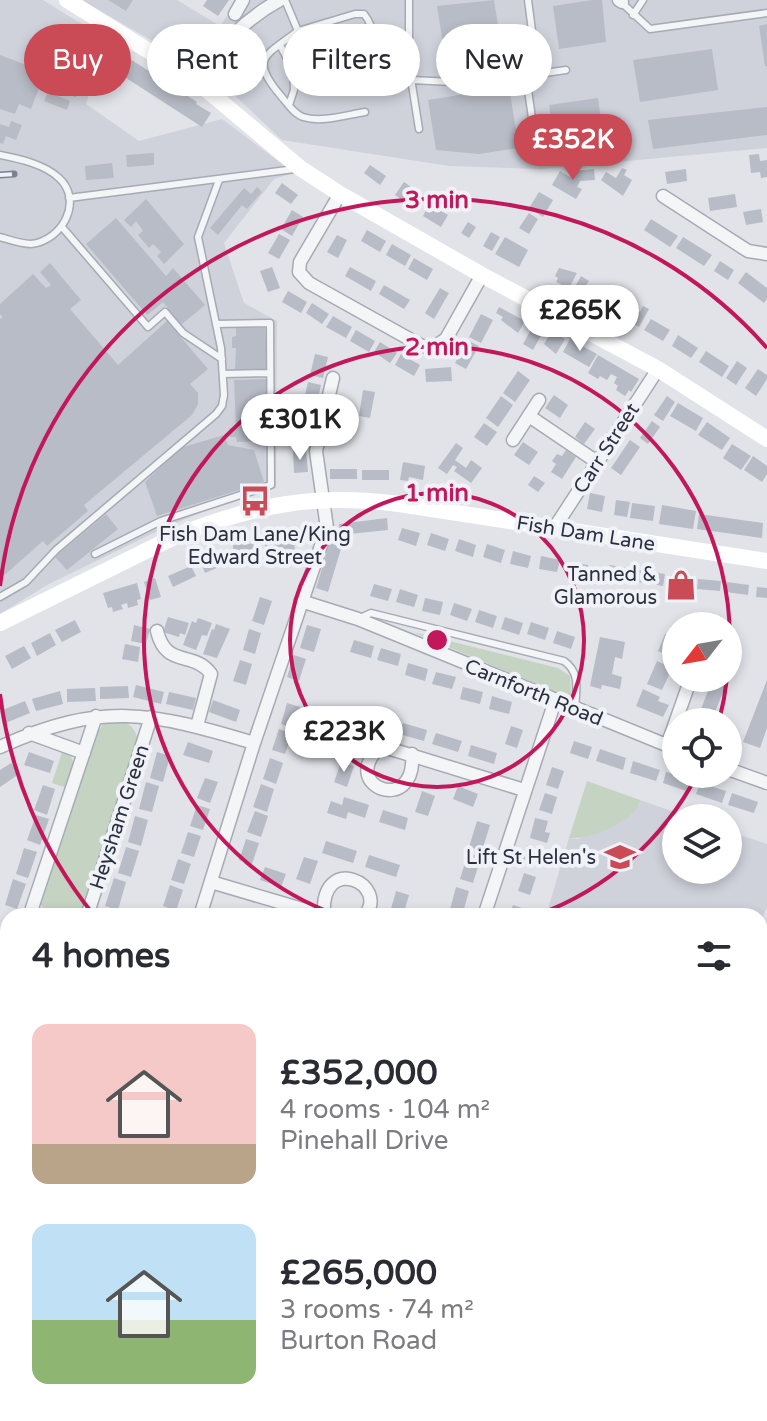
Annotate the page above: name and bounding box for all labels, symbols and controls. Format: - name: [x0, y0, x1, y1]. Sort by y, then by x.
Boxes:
- chip: Buy: [24, 24, 131, 96]
- chip: Rent: [147, 24, 267, 96]
- chip: Filters: [283, 24, 420, 96]
- chip: New: [436, 24, 552, 96]
- pin: £352K: [517, 114, 629, 182]
- text: £352K: [532, 124, 614, 155]
- text: 3 min: [405, 186, 469, 215]
- pin: £265K: [524, 285, 636, 353]
- text: £265K: [539, 295, 621, 326]
- text: 2 min: [405, 333, 469, 362]
- pin: £301K: [244, 394, 356, 462]
- street label: Carr Street: [569, 399, 645, 498]
- text: £301K: [259, 404, 341, 435]
- text: 1 min: [405, 479, 469, 508]
- bus stop icon: Fish Dam Lane/King Edward Street: [238, 484, 272, 518]
- street label: Fish Dam Lane: [515, 511, 657, 557]
- place label: Fish Dam Lane/King Edward Street: [159, 523, 351, 570]
- place label: Tanned & Glamorous: [554, 563, 657, 610]
- shop icon: Tanned & Glamorous: [664, 568, 698, 602]
- north arrow: [662, 612, 742, 692]
- map controls: [662, 612, 742, 884]
- centre of rings: [423, 626, 451, 654]
- street label: Carnforth Road: [461, 654, 606, 732]
- pin: £223K: [288, 706, 400, 774]
- button: locate: [662, 708, 742, 788]
- text: £223K: [303, 716, 385, 747]
- street label: Heysham Green: [85, 742, 155, 893]
- button: layers: [662, 804, 742, 884]
- school or university icon: Lift St Helen's: [603, 840, 637, 874]
- place label: Lift St Helen's: [466, 846, 596, 870]
- icon: filters: [692, 934, 736, 978]
- text: 4 homes: [32, 936, 170, 977]
- text: £352,000: [280, 1053, 438, 1094]
- icon: home: [96, 1056, 192, 1152]
- text: 4 rooms · 104 m²: [280, 1094, 490, 1125]
- text: Pinehall Drive: [280, 1125, 448, 1156]
- text: £265,000: [280, 1253, 437, 1294]
- icon: home: [96, 1256, 192, 1352]
- text: 3 rooms · 74 m²: [280, 1294, 474, 1325]
- text: Burton Road: [280, 1325, 437, 1356]

